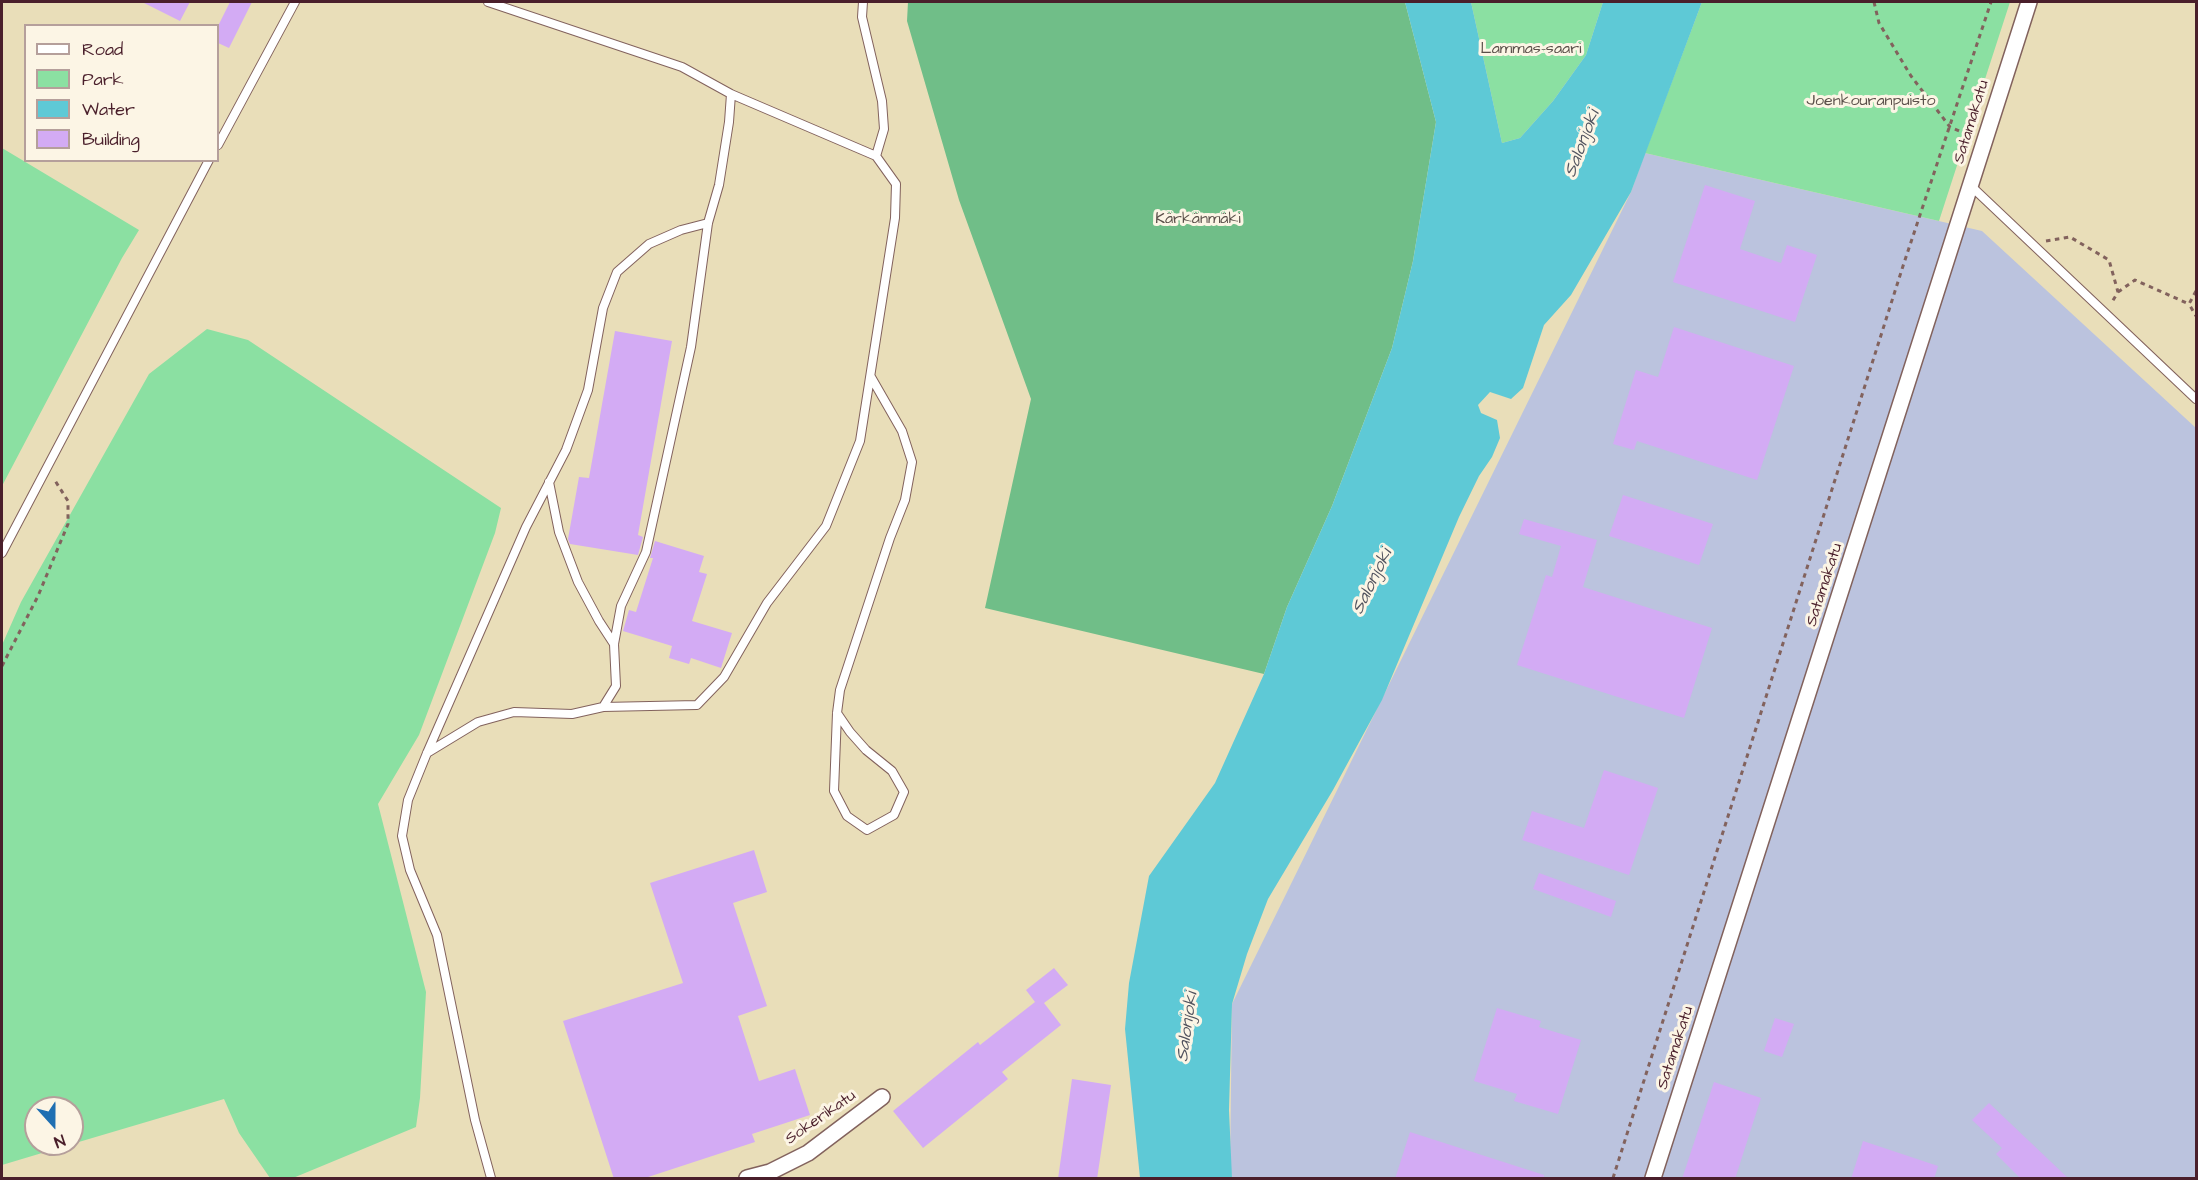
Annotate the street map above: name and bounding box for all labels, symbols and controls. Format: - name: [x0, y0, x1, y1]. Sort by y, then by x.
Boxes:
- legend: [24, 24, 219, 162]
- text: Road: [82, 37, 123, 62]
- park label: Lammas-saari: [1481, 40, 1581, 60]
- text: Park: [82, 67, 124, 92]
- street label: Satamakatu: [1950, 78, 1994, 166]
- park label: Joenkouranpuisto: [1806, 92, 1936, 112]
- text: Water: [82, 97, 135, 122]
- water label: Salonjoki: [1560, 108, 1606, 180]
- text: Building: [82, 127, 140, 152]
- park label: Kärkänmäki: [1155, 210, 1241, 230]
- street label: Satamakatu: [1803, 541, 1847, 629]
- water label: Salonjoki: [1348, 546, 1398, 618]
- water label: Salonjoki: [1172, 991, 1204, 1063]
- street label: Satamakatu: [1654, 1004, 1698, 1092]
- street label: Sokerikatu: [782, 1087, 860, 1149]
- north arrow: [24, 1096, 84, 1156]
- text: N: [51, 1129, 68, 1153]

